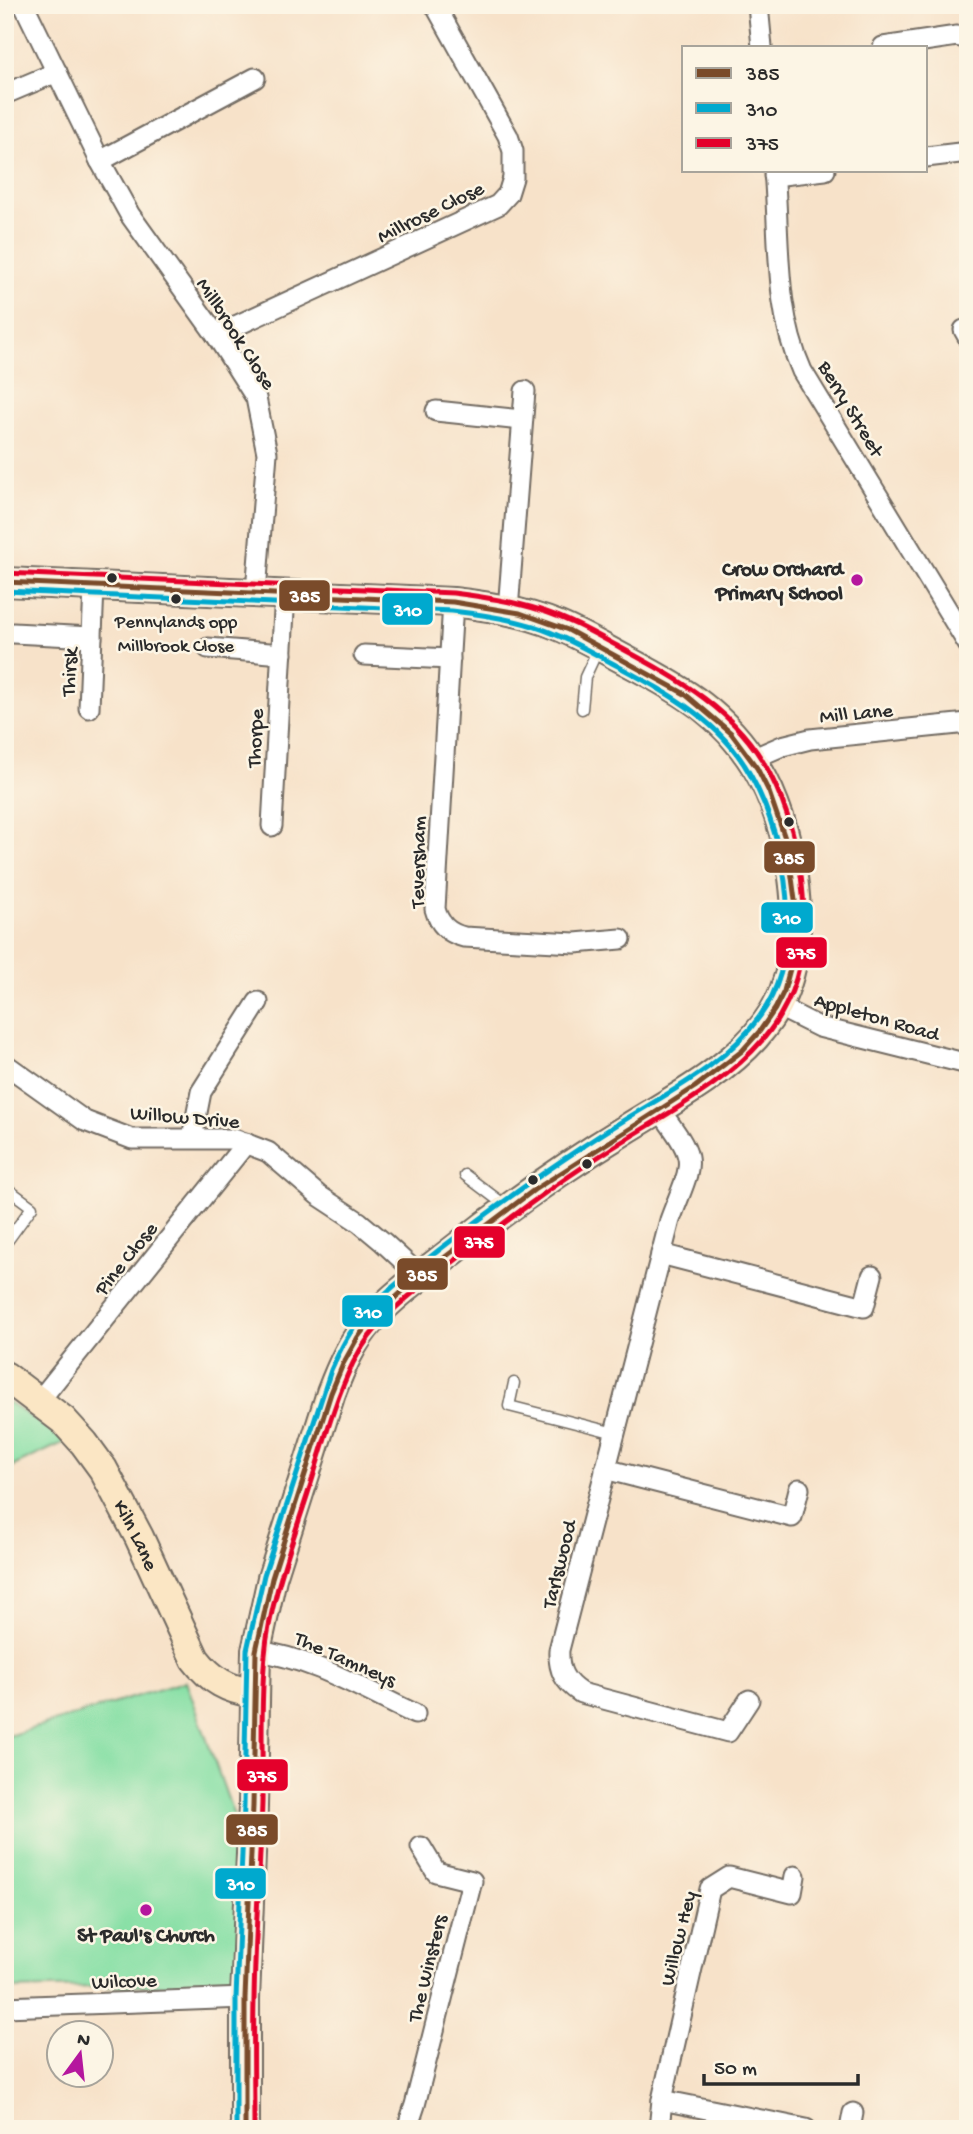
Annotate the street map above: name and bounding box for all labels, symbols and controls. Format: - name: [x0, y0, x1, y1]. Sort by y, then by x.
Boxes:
- legend: [682, 46, 928, 172]
- text: 385: [745, 64, 779, 89]
- text: 310: [745, 100, 777, 125]
- text: 375: [745, 134, 779, 159]
- street label: Millrose Close: [374, 177, 490, 251]
- street label: Millbrook Close: [189, 274, 280, 397]
- street label: Berry Street: [810, 356, 889, 464]
- place label: Crow Orchard Primary School: [715, 559, 846, 608]
- unlabelled marker: [105, 571, 119, 585]
- marker: Crow Orchard Primary School: [849, 572, 865, 588]
- line badge: 385: [278, 579, 331, 612]
- text: 385: [289, 587, 320, 610]
- marker: Pennylands opp Millbrook Close: [169, 592, 183, 606]
- line badge: 310: [381, 592, 434, 626]
- text: 310: [393, 601, 422, 624]
- place label: Pennylands opp Millbrook Close: [114, 612, 238, 659]
- street label: Thirsk: [58, 645, 85, 698]
- street label: Mill Lane: [819, 700, 895, 731]
- street label: Thorpe: [243, 707, 272, 769]
- unlabelled marker: [782, 815, 796, 829]
- street label: Teversham: [407, 816, 434, 909]
- line badge: 385: [763, 840, 816, 874]
- text: 385: [773, 849, 804, 872]
- line badge: 310: [760, 901, 814, 934]
- text: 310: [772, 909, 801, 932]
- line badge: 375: [775, 936, 828, 969]
- text: 375: [785, 944, 816, 967]
- street label: Appleton Road: [811, 990, 943, 1050]
- street label: Willow Drive: [129, 1102, 242, 1137]
- unlabelled marker: [580, 1157, 594, 1171]
- unlabelled marker: [526, 1173, 540, 1187]
- street label: Pine Close: [90, 1217, 166, 1303]
- line badge: 375: [453, 1225, 506, 1259]
- text: 375: [463, 1233, 494, 1256]
- line badge: 385: [396, 1257, 449, 1291]
- text: 385: [406, 1266, 437, 1289]
- line badge: 310: [341, 1294, 394, 1328]
- text: 310: [353, 1303, 382, 1326]
- street label: Kiln Lane: [106, 1497, 162, 1576]
- street label: Tarlswood: [538, 1517, 585, 1612]
- street label: The Tamneys: [289, 1627, 400, 1695]
- line badge: 375: [236, 1758, 289, 1792]
- text: 375: [246, 1767, 277, 1790]
- line badge: 385: [225, 1813, 279, 1846]
- text: 385: [236, 1821, 267, 1844]
- line badge: 310: [214, 1867, 267, 1900]
- text: 310: [226, 1875, 255, 1898]
- street label: Willow Hey: [657, 1889, 704, 1989]
- marker: St Paul's Church: [138, 1902, 154, 1918]
- street label: The Winsters: [404, 1911, 455, 2026]
- place label: St Paul's Church: [77, 1925, 215, 1950]
- street label: Wilcove: [91, 1970, 158, 1997]
- north arrow: [46, 2018, 116, 2088]
- text: N: [75, 2028, 92, 2054]
- scale bar: [704, 2043, 858, 2087]
- text: 50 m: [714, 2058, 757, 2083]

